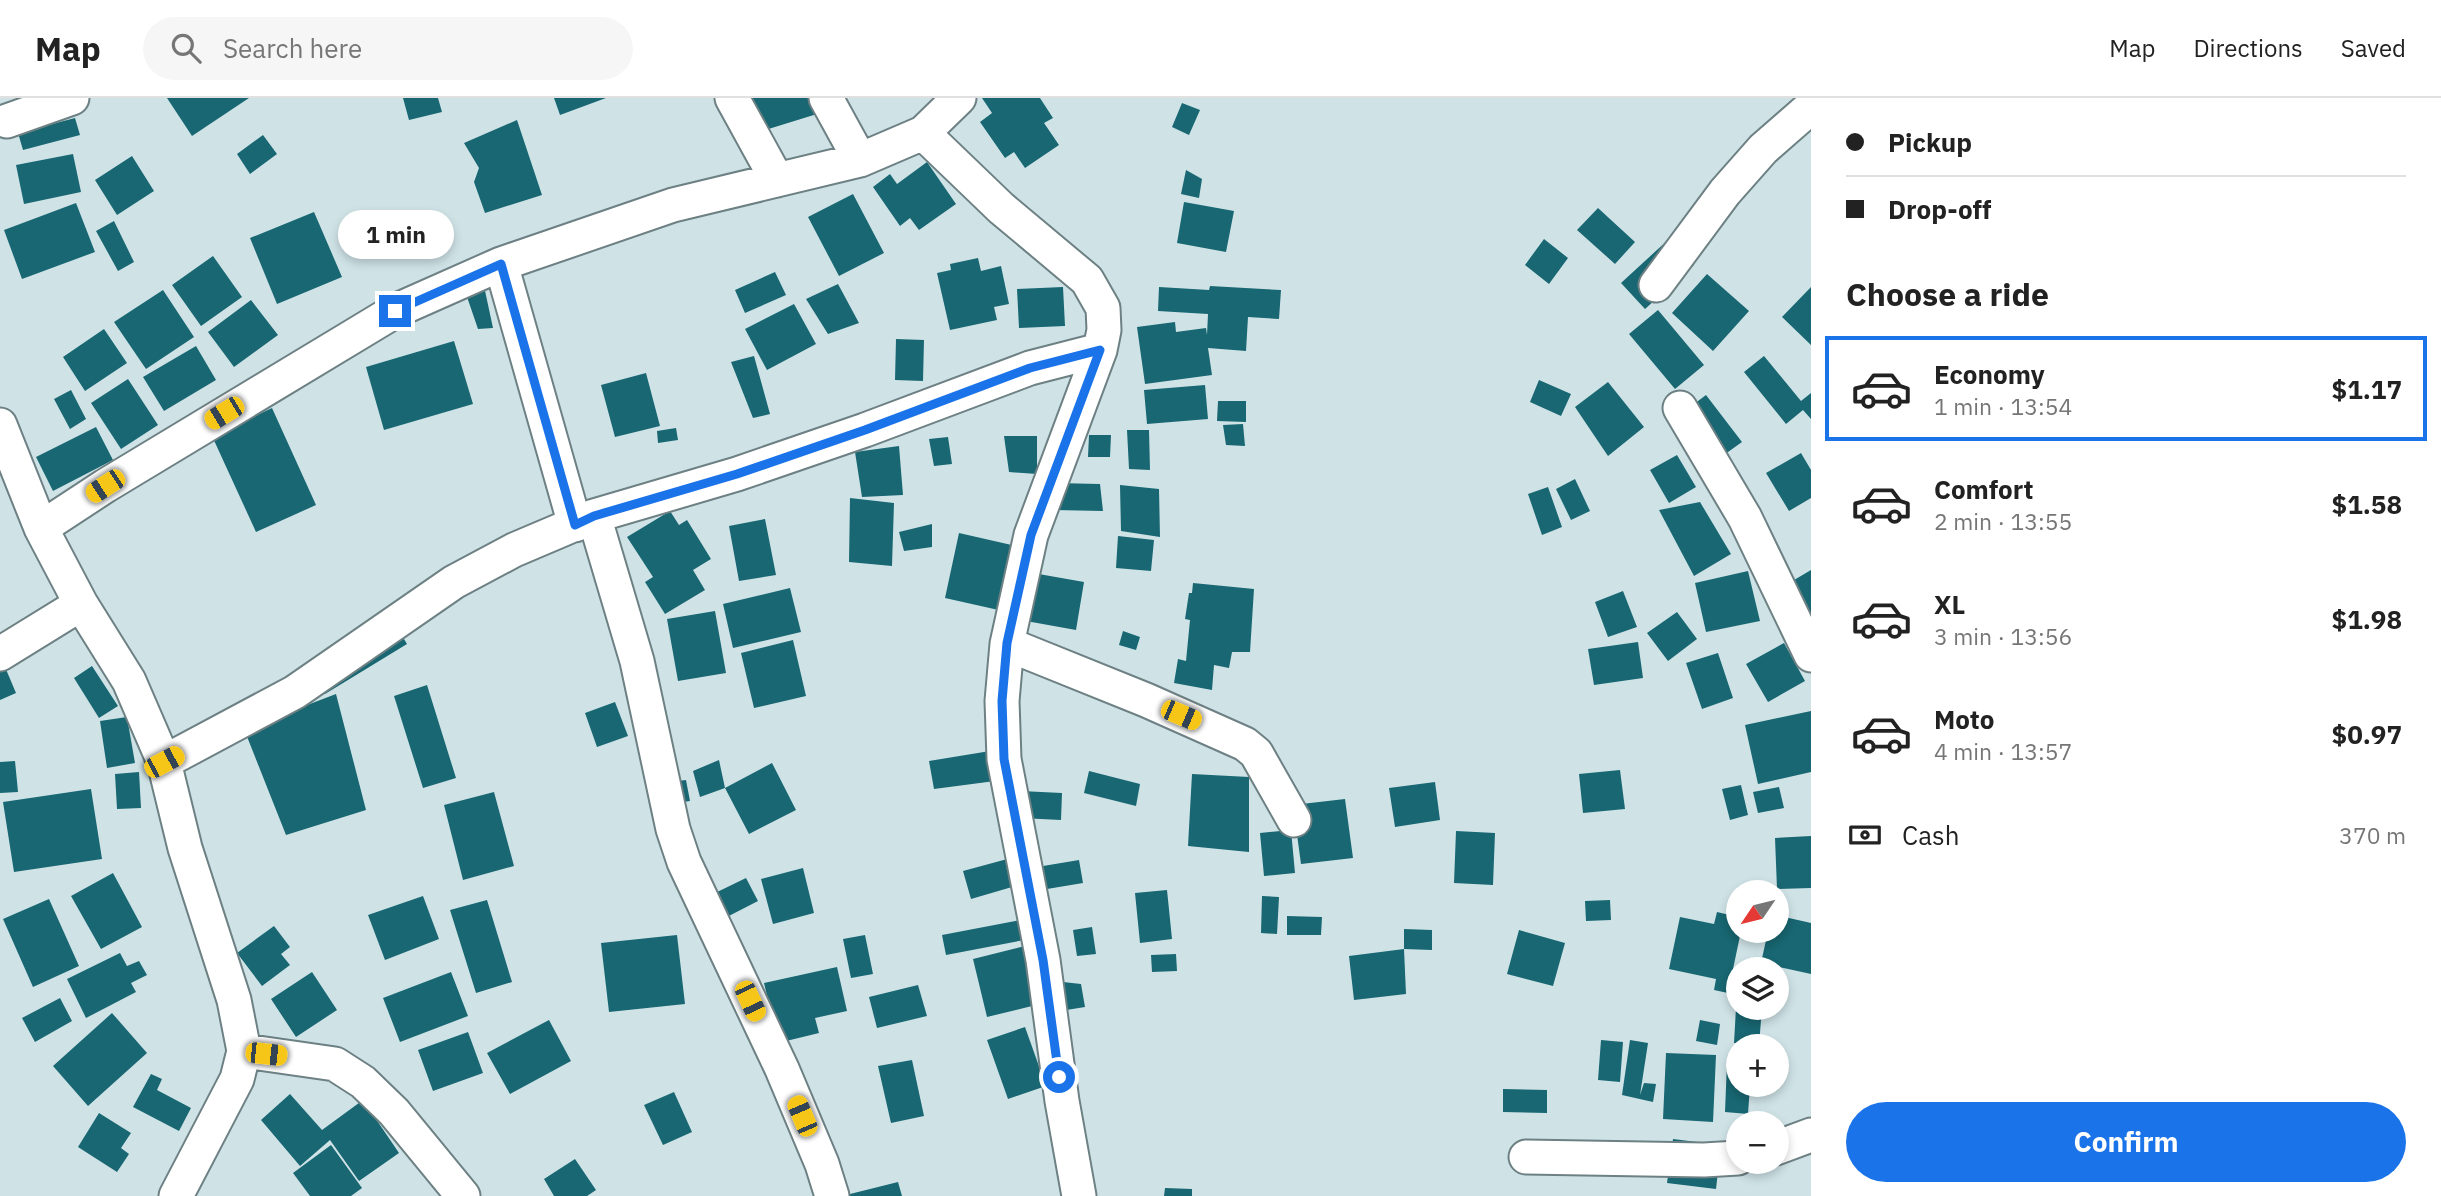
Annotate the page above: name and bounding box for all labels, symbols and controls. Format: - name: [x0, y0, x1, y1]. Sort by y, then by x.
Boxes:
- search box: [143, 17, 633, 80]
- text: Map: [35, 27, 101, 70]
- icon: search: [167, 29, 205, 67]
- text: Search here: [223, 31, 362, 65]
- text: Map: [2109, 32, 2155, 64]
- text: Directions: [2193, 32, 2303, 64]
- text: Saved: [2341, 32, 2406, 64]
- text: Pickup: [1888, 125, 1972, 159]
- text: Drop-off: [1888, 192, 1991, 226]
- callout: 1 min: [337, 209, 453, 258]
- text: 1 min: [366, 219, 426, 249]
- text: Choose a ride: [1846, 273, 2049, 315]
- route end: [379, 295, 411, 327]
- icon: car: [1850, 357, 1913, 420]
- text: Economy: [1934, 357, 2045, 391]
- text: $1.17: [2332, 372, 2402, 406]
- text: 1 min · 13:54: [1934, 391, 2072, 421]
- car: [201, 393, 248, 433]
- car: [82, 466, 129, 506]
- icon: car: [1850, 472, 1913, 535]
- text: Comfort: [1934, 472, 2033, 506]
- text: $1.58: [2332, 487, 2402, 521]
- text: 2 min · 13:55: [1934, 506, 2072, 536]
- icon: car: [1850, 587, 1913, 650]
- text: XL: [1934, 587, 1965, 621]
- text: $1.98: [2332, 602, 2402, 636]
- text: 3 min · 13:56: [1934, 621, 2072, 651]
- car: [1158, 697, 1205, 733]
- icon: car: [1850, 702, 1913, 765]
- text: Moto: [1934, 702, 1994, 736]
- text: $0.97: [2332, 717, 2402, 751]
- text: 4 min · 13:57: [1934, 736, 2072, 766]
- car: [141, 743, 188, 781]
- icon: cash: [1846, 816, 1884, 854]
- text: Cash: [1902, 818, 1959, 852]
- text: 370 m: [2339, 820, 2406, 850]
- north arrow: [1726, 880, 1788, 943]
- map controls: [1726, 880, 1789, 1174]
- button: layers: [1726, 957, 1789, 1020]
- car: [732, 978, 769, 1024]
- button: +: [1726, 1034, 1789, 1097]
- car: [245, 1041, 288, 1067]
- route start: [1043, 1061, 1075, 1093]
- car: [785, 1093, 820, 1139]
- button: Confirm: [1846, 1102, 2406, 1182]
- button: −: [1726, 1111, 1789, 1174]

